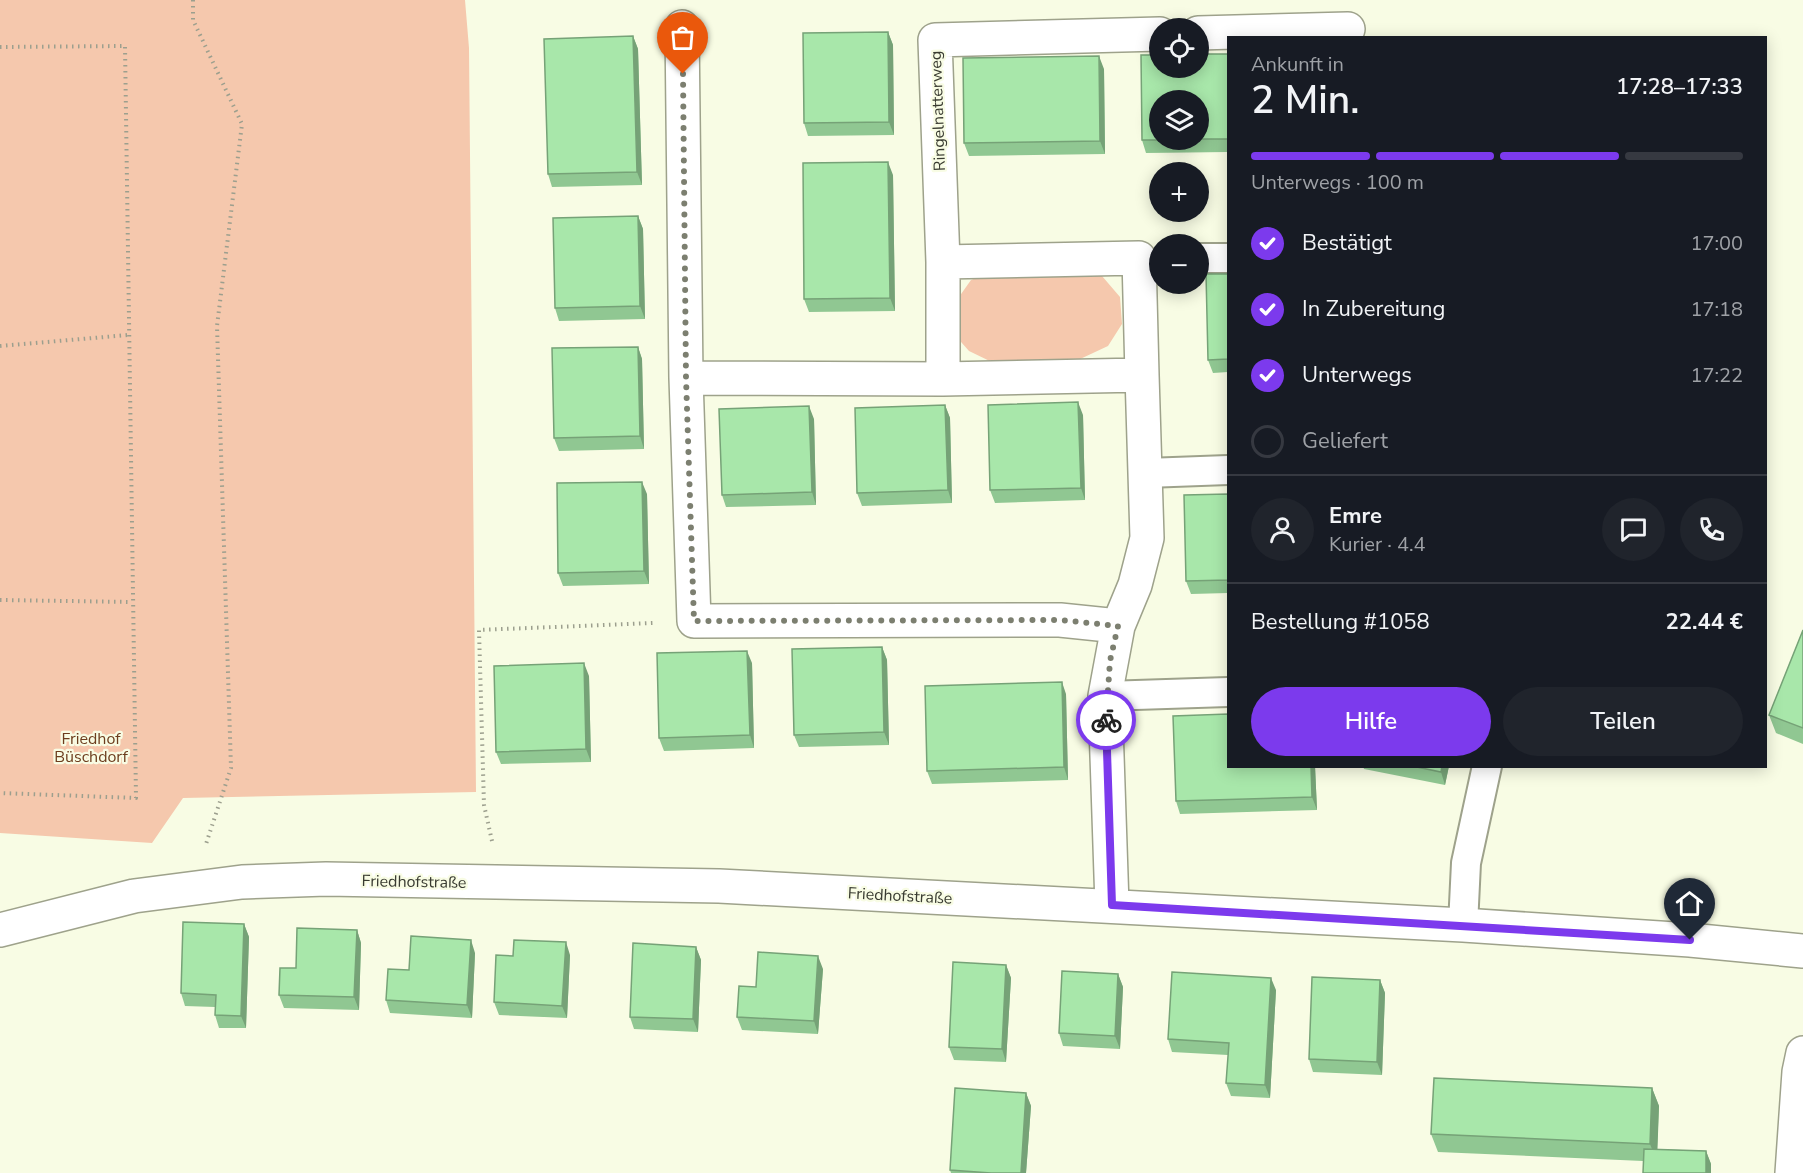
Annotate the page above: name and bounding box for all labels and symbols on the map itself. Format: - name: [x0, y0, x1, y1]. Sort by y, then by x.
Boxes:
- pin: [657, 12, 708, 74]
- street label: Ringelnatterweg: [925, 50, 951, 172]
- courier: [1076, 690, 1136, 750]
- park label: Friedhof Büschdorf: [54, 728, 129, 768]
- street label: Friedhofstraße: [361, 870, 467, 894]
- pin: [1664, 878, 1715, 940]
- street label: Friedhofstraße: [847, 882, 953, 910]

